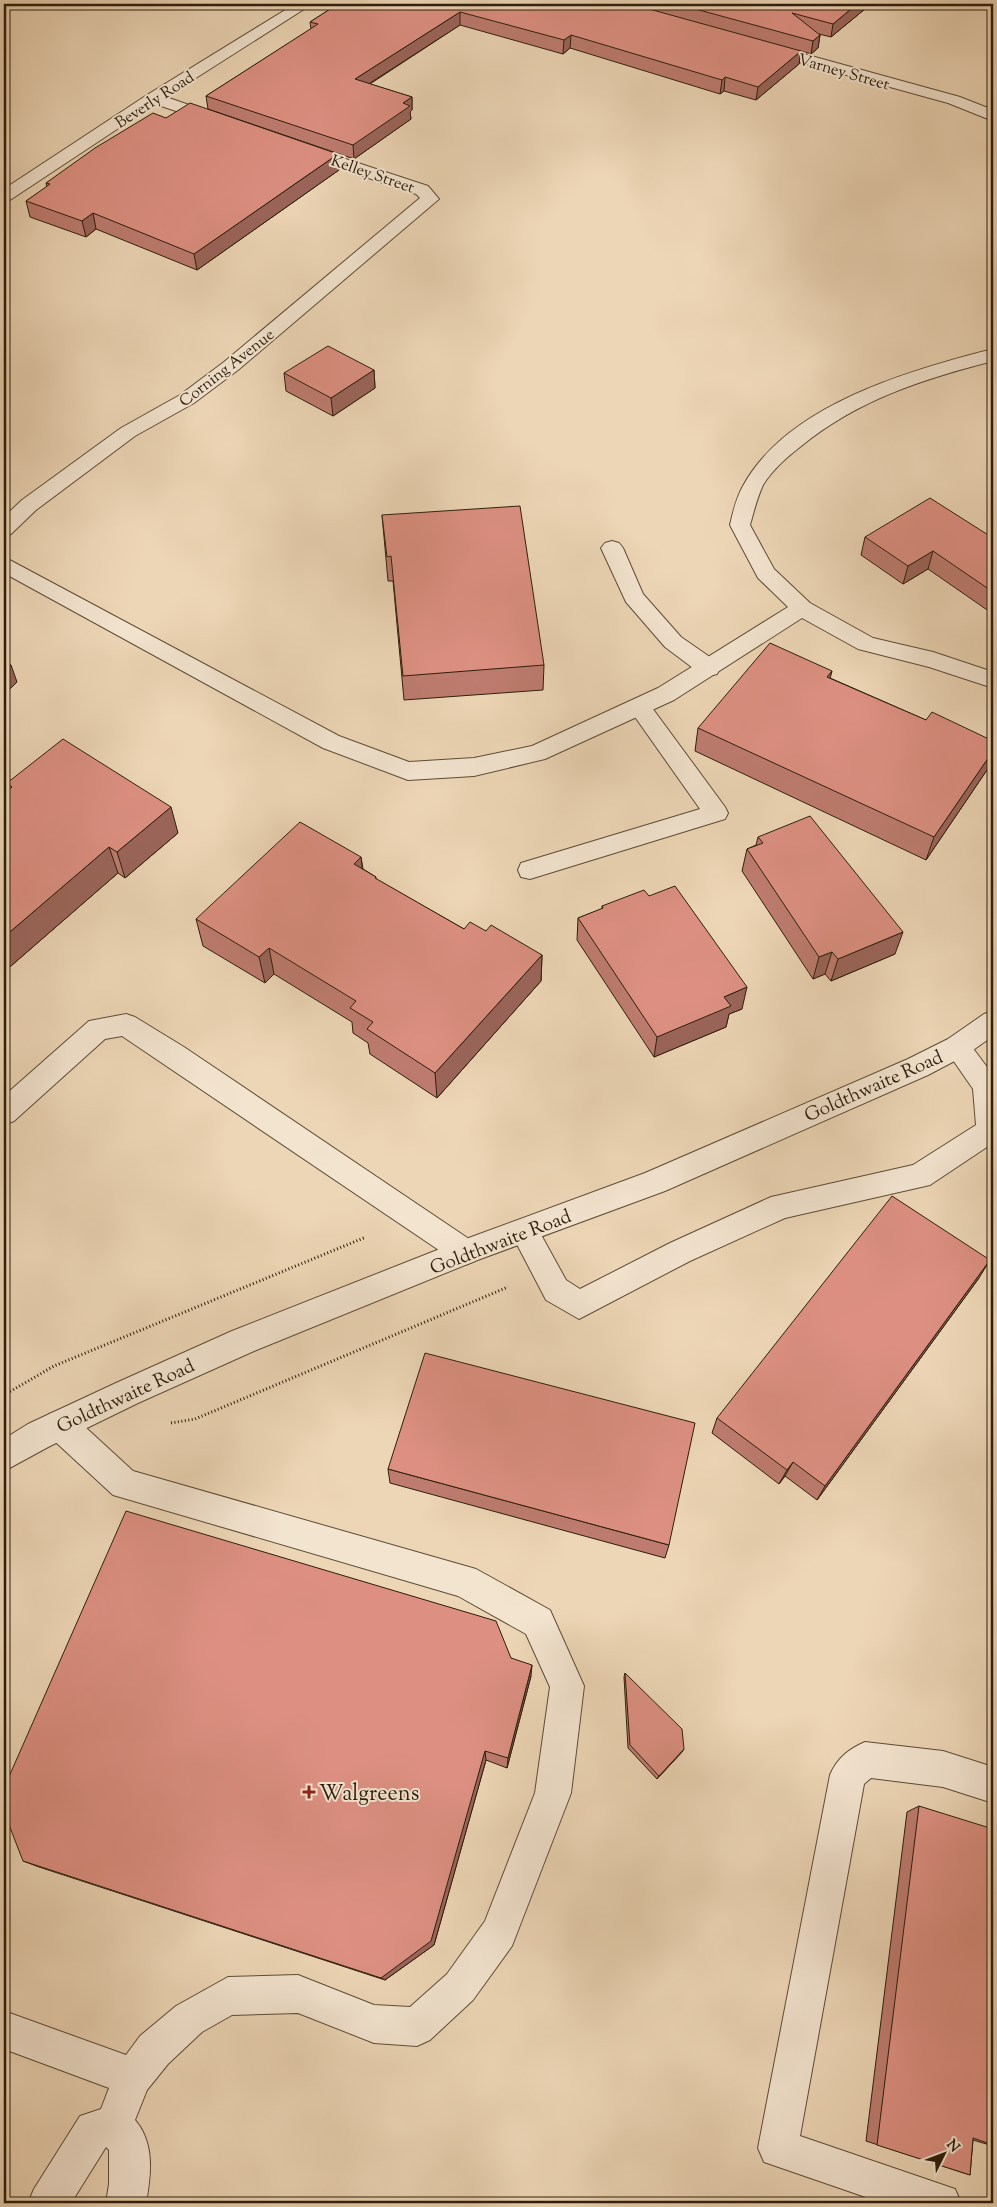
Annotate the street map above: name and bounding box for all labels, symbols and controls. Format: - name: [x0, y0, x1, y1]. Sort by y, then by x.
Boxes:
- street label: Varney Street: [795, 49, 892, 98]
- street label: Beverly Road: [111, 67, 199, 135]
- street label: Kelley Street: [327, 150, 418, 201]
- street label: Corning Avenue: [175, 324, 280, 413]
- street label: Goldthwaite Road: [800, 1044, 948, 1130]
- street label: Goldthwaite Road: [426, 1204, 576, 1283]
- street label: Goldthwaite Road: [53, 1353, 200, 1441]
- place label: Walgreens: [319, 1779, 419, 1811]
- marker: Walgreens: [303, 1786, 315, 1798]
- north arrow: [920, 2130, 970, 2180]
- text: N: [941, 2136, 963, 2157]

